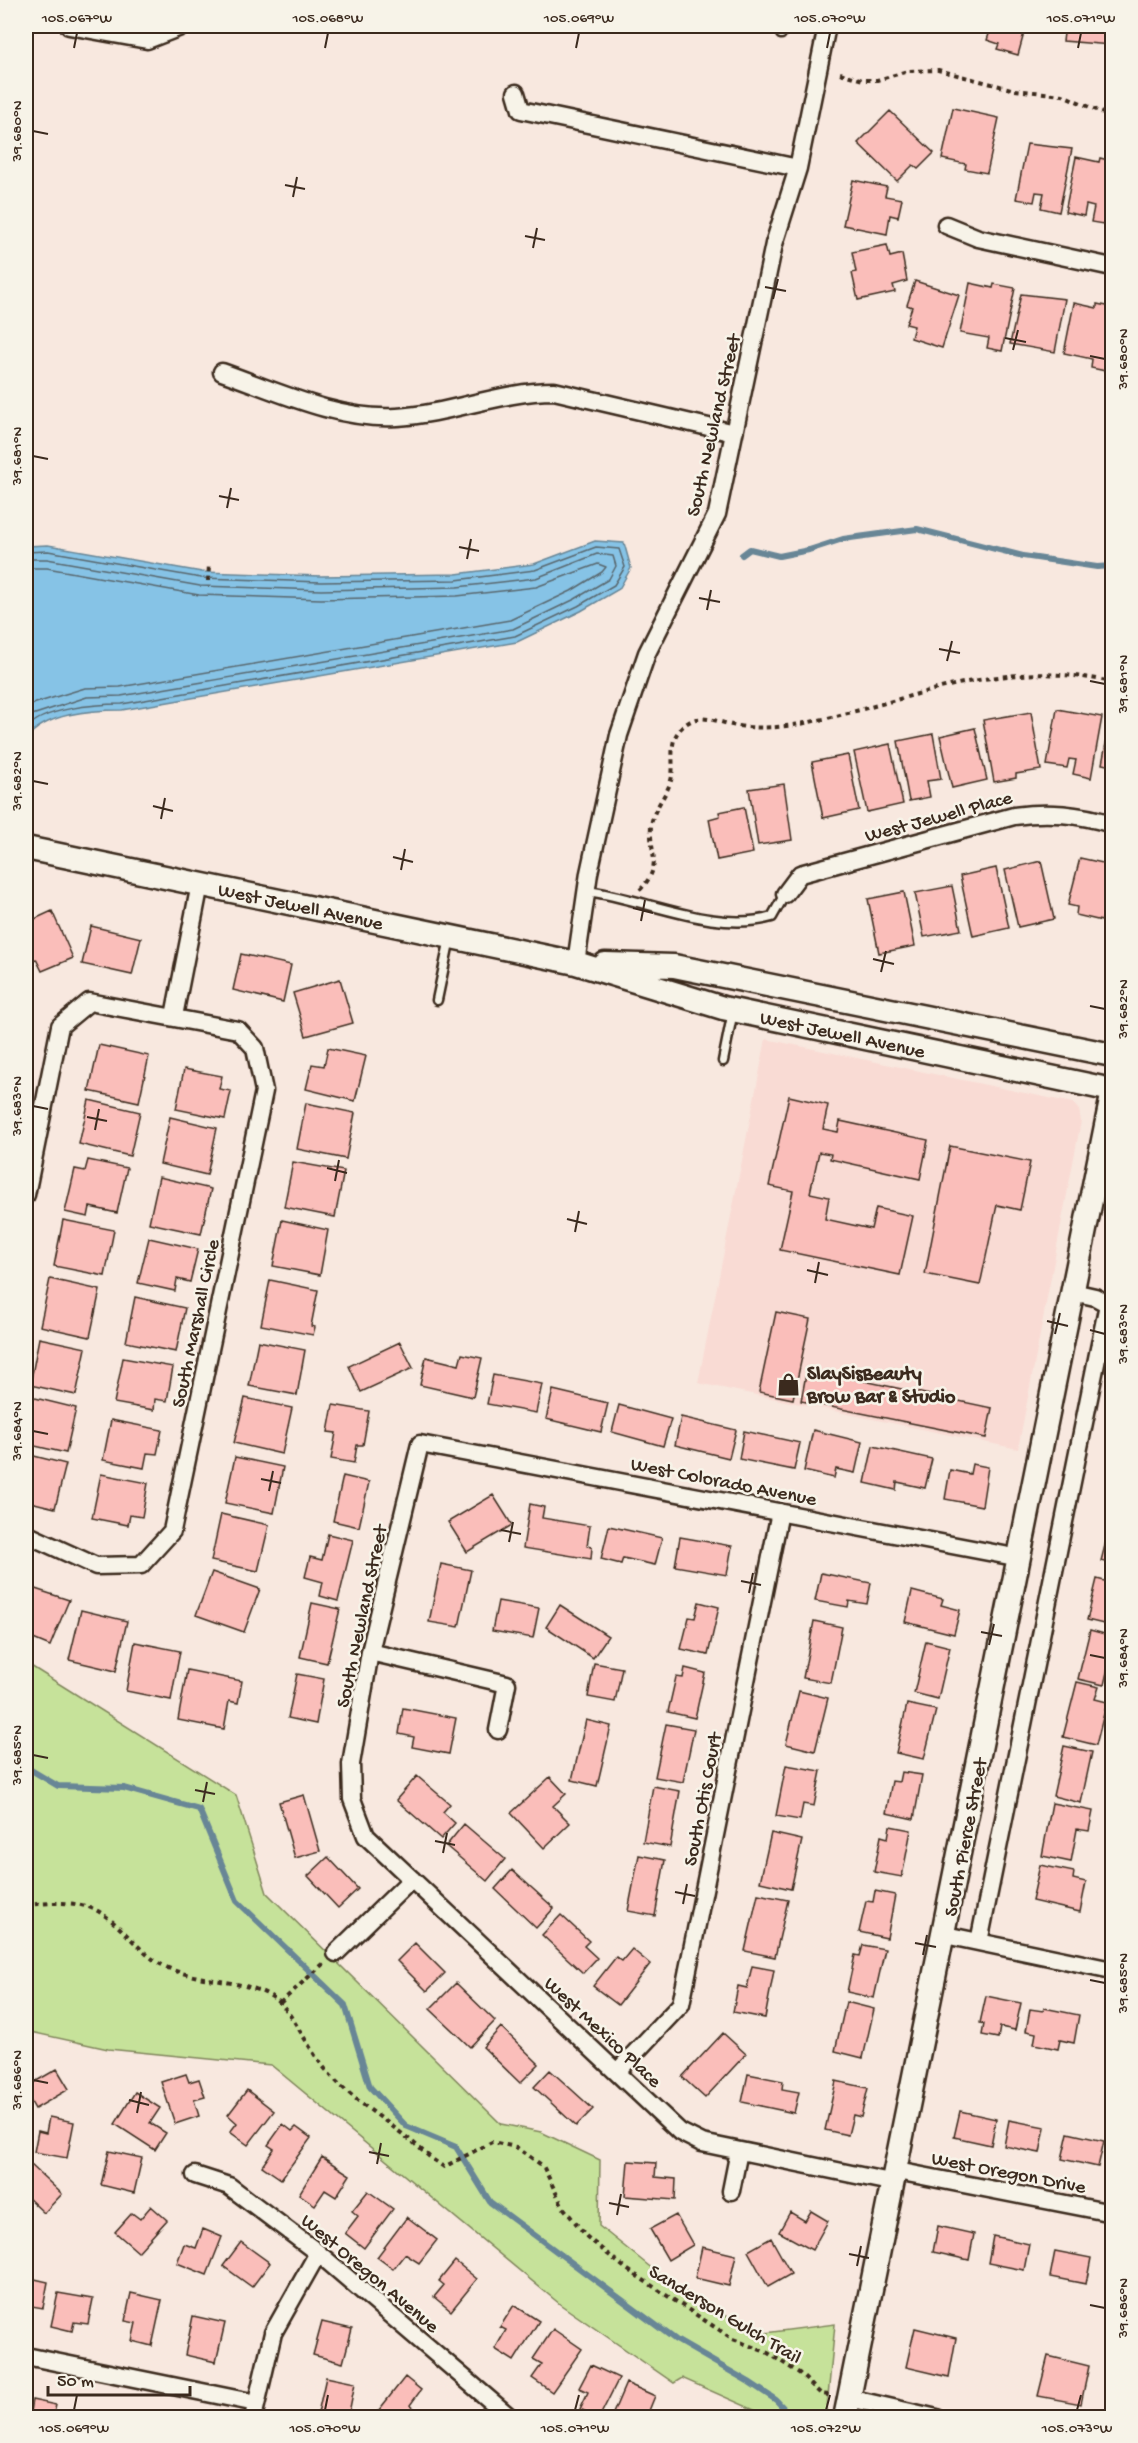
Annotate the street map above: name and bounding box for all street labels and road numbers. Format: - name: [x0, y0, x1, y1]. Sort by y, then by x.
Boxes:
- street label: South Newland Street: [683, 331, 748, 519]
- street label: West Jewell Place: [863, 787, 1016, 849]
- street label: West Jewell Avenue: [216, 880, 385, 937]
- street label: West Jewell Avenue: [758, 1008, 927, 1065]
- street label: South Marshall Circle: [168, 1237, 227, 1410]
- street label: West Colorado Avenue: [628, 1454, 819, 1513]
- street label: South Newland Street: [333, 1521, 394, 1710]
- street label: South Otis Court: [680, 1729, 729, 1868]
- street label: South Pierce Street: [941, 1755, 994, 1919]
- street label: West Mexico Place: [538, 1973, 666, 2094]
- street label: West Oregon Drive: [929, 2148, 1088, 2201]
- street label: West Oregon Avenue: [295, 2210, 443, 2340]
- street label: Sanderson Gulch Trail: [644, 2261, 805, 2371]

